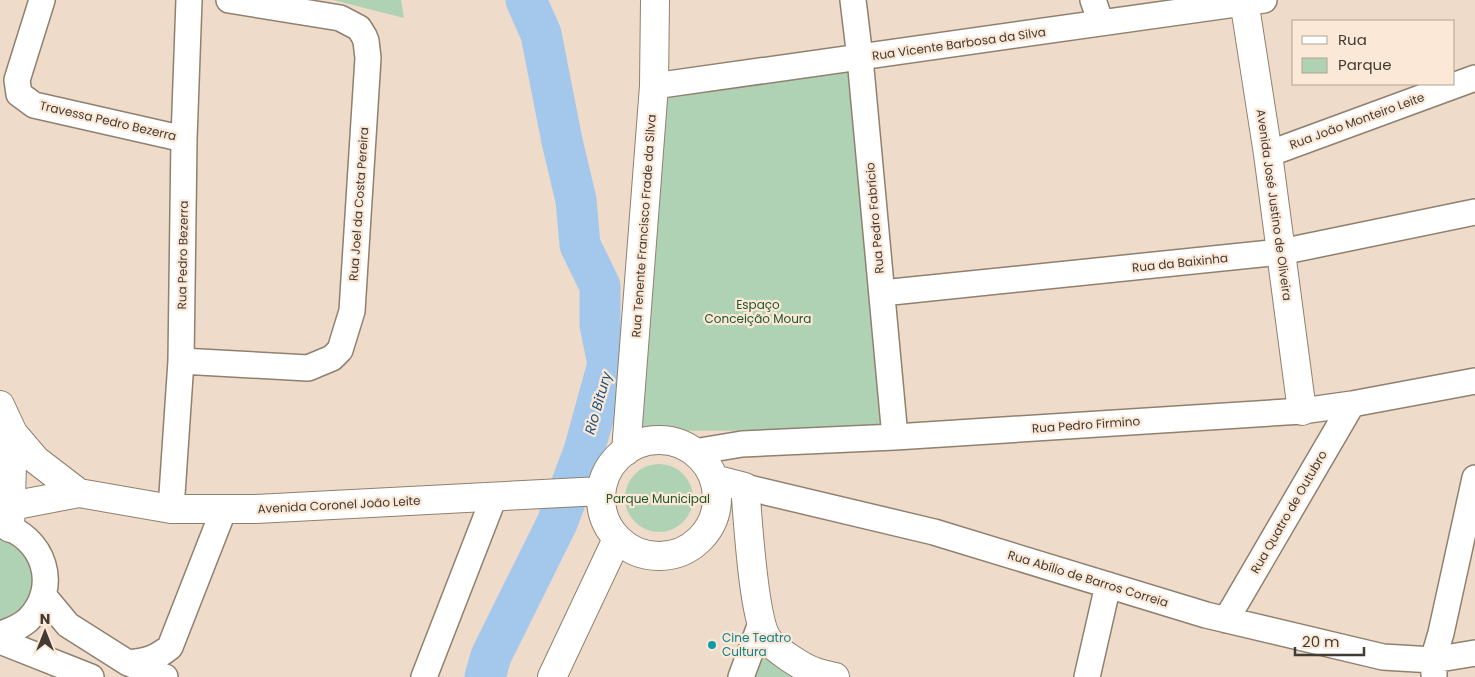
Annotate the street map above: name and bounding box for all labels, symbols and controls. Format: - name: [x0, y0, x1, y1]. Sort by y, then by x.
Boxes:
- legend: [1292, 20, 1455, 85]
- street label: Rua Vicente Barbosa da Silva: [871, 23, 1047, 64]
- text: Rua: [1338, 29, 1367, 50]
- text: Parque: [1338, 54, 1391, 75]
- street label: Rua João Monteiro Leite: [1287, 88, 1427, 153]
- street label: Travessa Pedro Bezerra: [38, 97, 178, 145]
- street label: Avenida José Justino de Oliveira: [1253, 108, 1296, 302]
- street label: Rua Tenente Francisco Frade da Silva: [627, 114, 660, 338]
- street label: Rua Joel da Costa Pereira: [345, 127, 372, 281]
- street label: Rua Pedro Fabrício: [861, 161, 888, 274]
- street label: Rua Pedro Bezerra: [173, 200, 192, 310]
- street label: Rua da Baixinha: [1131, 249, 1229, 276]
- park label: Espaço Conceição Moura: [705, 296, 811, 327]
- water label: Rio Bitury: [580, 368, 617, 437]
- street label: Rua Pedro Firmino: [1031, 412, 1141, 437]
- street label: Rua Quatro de Outubro: [1246, 447, 1331, 576]
- park label: Parque Municipal: [606, 490, 710, 507]
- street label: Avenida Coronel João Leite: [257, 492, 421, 517]
- street label: Rua Abílio de Barros Correia: [1006, 546, 1170, 611]
- north arrow: [20, 607, 70, 657]
- text: N: [40, 609, 50, 629]
- scale bar: [1295, 624, 1364, 656]
- place label: Cine Teatro Cultura: [722, 629, 791, 660]
- text: 20 m: [1302, 631, 1340, 652]
- marker: Cine Teatro Cultura: [706, 639, 718, 651]

